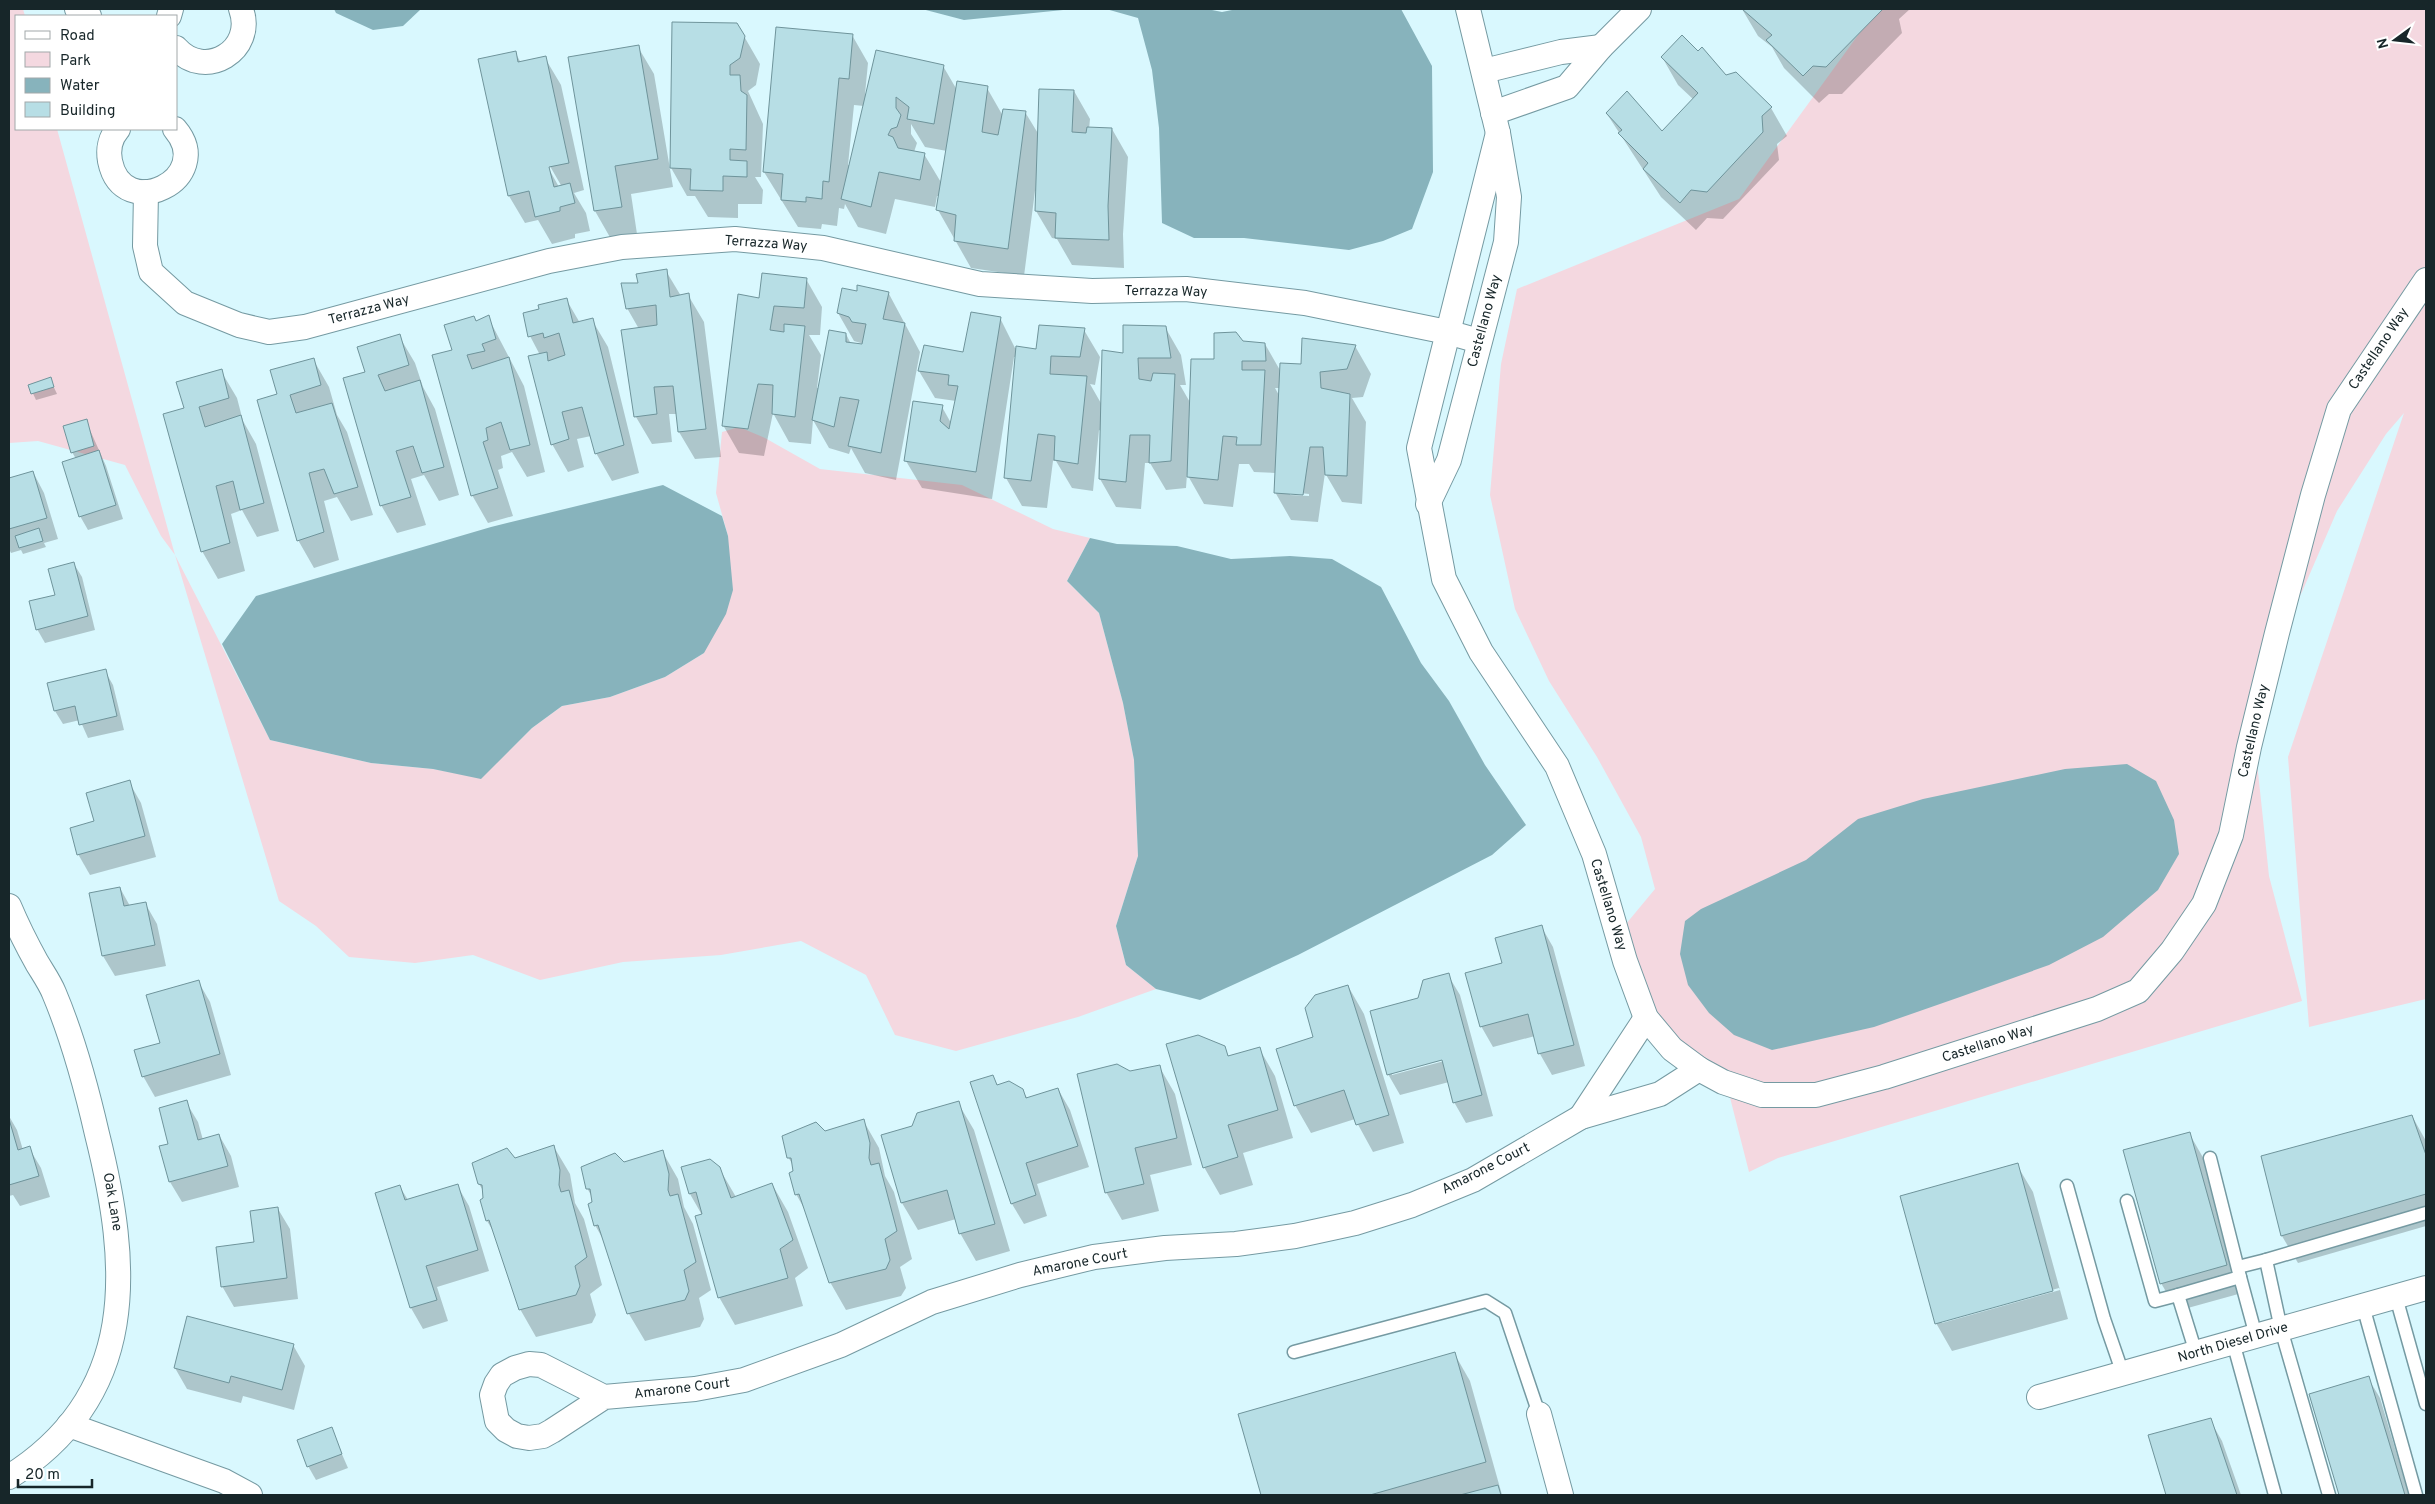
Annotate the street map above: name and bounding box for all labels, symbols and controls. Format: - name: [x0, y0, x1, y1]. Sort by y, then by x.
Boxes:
- legend: [15, 15, 178, 130]
- north arrow: [2370, 15, 2420, 65]
- text: Road: [60, 27, 95, 46]
- text: N: [2374, 36, 2393, 50]
- text: Park: [60, 52, 91, 71]
- text: Water: [60, 77, 100, 96]
- text: Building: [60, 102, 115, 121]
- street label: Terrazza Way: [724, 233, 808, 255]
- street label: Castellano Way: [1464, 273, 1506, 369]
- street label: Terrazza Way: [1124, 283, 1208, 301]
- street label: Terrazza Way: [327, 291, 411, 329]
- street label: Castellano Way: [2345, 305, 2413, 393]
- street label: Castellano Way: [2235, 683, 2273, 779]
- street label: Castellano Way: [1586, 857, 1630, 953]
- street label: Castellano Way: [1940, 1021, 2036, 1067]
- street label: Amarone Court: [1439, 1139, 1533, 1199]
- street label: Oak Lane: [99, 1171, 125, 1233]
- street label: Amarone Court: [1031, 1245, 1129, 1281]
- street label: North Diesel Drive: [2176, 1319, 2290, 1367]
- street label: Amarone Court: [633, 1375, 731, 1403]
- scale bar: [18, 1456, 91, 1488]
- text: 20 m: [25, 1466, 60, 1485]

